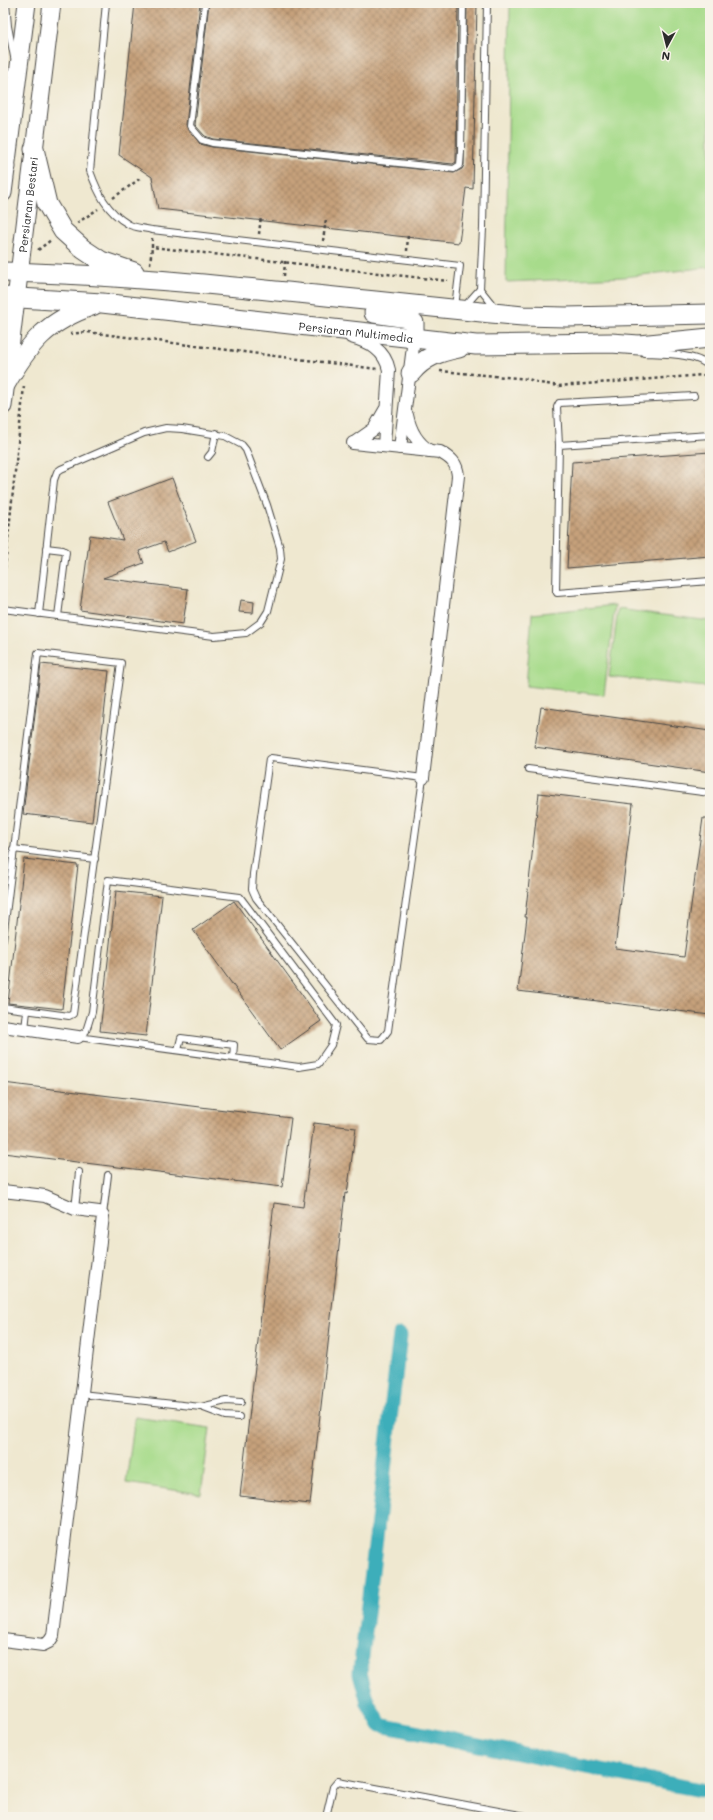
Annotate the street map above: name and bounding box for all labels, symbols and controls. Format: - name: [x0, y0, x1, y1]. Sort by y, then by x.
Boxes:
- north arrow: [647, 26, 687, 66]
- text: N: [661, 48, 671, 64]
- street label: Persiaran Bestari: [14, 156, 41, 253]
- street label: Persiaran Multimedia: [298, 318, 414, 345]

